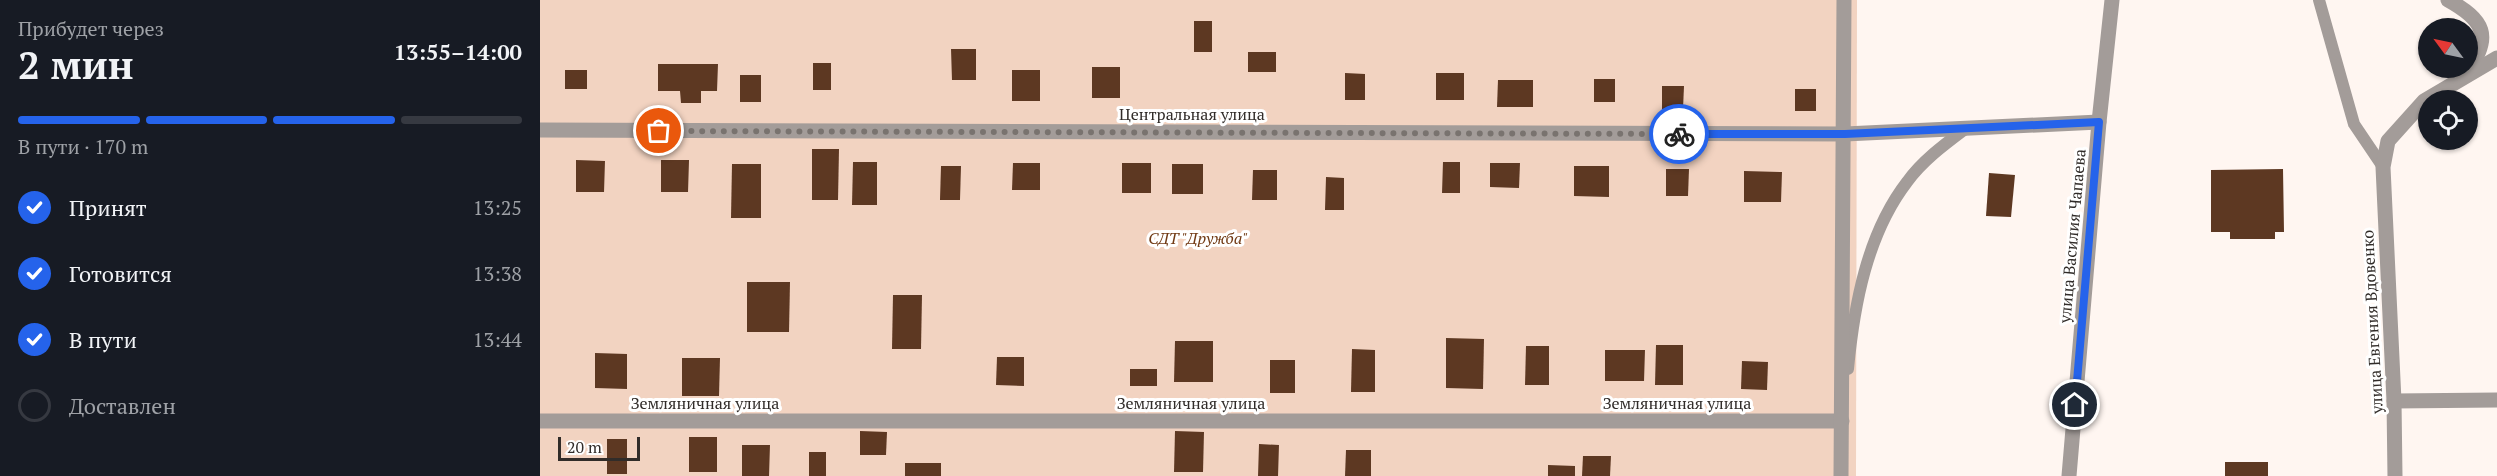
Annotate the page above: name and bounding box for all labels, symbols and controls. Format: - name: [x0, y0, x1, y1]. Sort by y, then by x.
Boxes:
- text: Прибудет через: [18, 15, 164, 42]
- north arrow: [2418, 18, 2478, 78]
- map controls: [2418, 18, 2478, 150]
- text: 13:55–14:00: [394, 37, 522, 66]
- text: 2 мин: [18, 38, 134, 90]
- button: locate: [2418, 90, 2478, 150]
- street label: Центральная улица: [1119, 103, 1265, 125]
- courier: [1649, 104, 1709, 164]
- pin: [633, 105, 684, 156]
- icon: bag: [642, 114, 675, 147]
- icon: bike: [1663, 118, 1696, 151]
- text: В пути · 170 m: [18, 133, 148, 160]
- street label: улица Василия Чапаева: [2053, 148, 2091, 325]
- icon: check: [18, 191, 51, 224]
- text: Принят: [69, 193, 147, 222]
- text: 13:25: [473, 194, 522, 221]
- park label: СДТ "Дружба": [1148, 227, 1248, 249]
- street label: улица Евгения Вдовенко: [2356, 229, 2388, 415]
- icon: check: [18, 257, 51, 290]
- text: Готовится: [69, 259, 172, 288]
- text: 13:38: [473, 260, 522, 287]
- icon: check: [18, 323, 51, 356]
- text: В пути: [69, 325, 137, 354]
- text: 13:44: [473, 326, 522, 353]
- pin: [2049, 379, 2100, 430]
- icon: home: [2058, 388, 2091, 421]
- text: Доставлен: [69, 391, 176, 420]
- street label: Земляничная улица: [631, 392, 779, 414]
- street label: Земляничная улица: [1117, 392, 1265, 414]
- street label: Земляничная улица: [1603, 392, 1751, 414]
- scale bar: [558, 434, 640, 462]
- text: 20 m: [567, 436, 602, 458]

